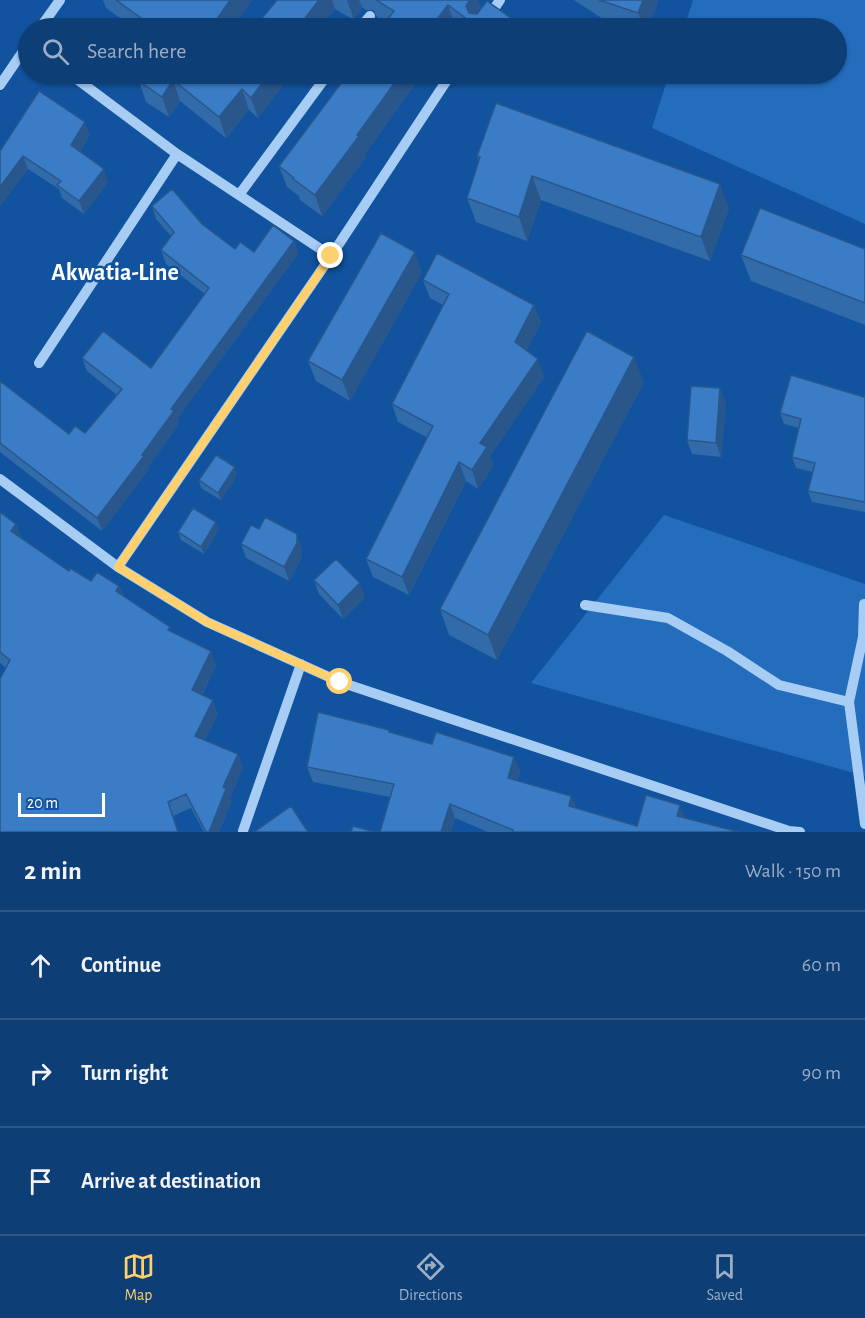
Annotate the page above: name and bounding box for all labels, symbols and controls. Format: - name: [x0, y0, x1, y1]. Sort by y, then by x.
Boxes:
- search box: [18, 18, 847, 84]
- icon: search: [39, 35, 72, 68]
- text: Search here: [87, 40, 186, 62]
- route end: [317, 242, 343, 268]
- district label: Akwatia-Line: [51, 261, 179, 285]
- route start: [326, 668, 352, 694]
- scale bar: [18, 790, 105, 818]
- text: 20 m: [27, 795, 58, 811]
- text: 2 min: [24, 858, 82, 884]
- text: Walk · 150 m: [745, 861, 841, 881]
- icon: ahead: [24, 949, 57, 982]
- text: Continue: [81, 954, 161, 976]
- text: 60 m: [802, 955, 841, 975]
- icon: right: [24, 1057, 57, 1090]
- text: Turn right: [81, 1062, 168, 1084]
- text: 90 m: [802, 1063, 841, 1083]
- icon: arrive: [24, 1165, 57, 1198]
- text: Arrive at destination: [81, 1170, 261, 1192]
- tab: Map: [122, 1250, 155, 1305]
- tab: Directions: [399, 1250, 463, 1305]
- tab: Saved: [706, 1250, 743, 1305]

